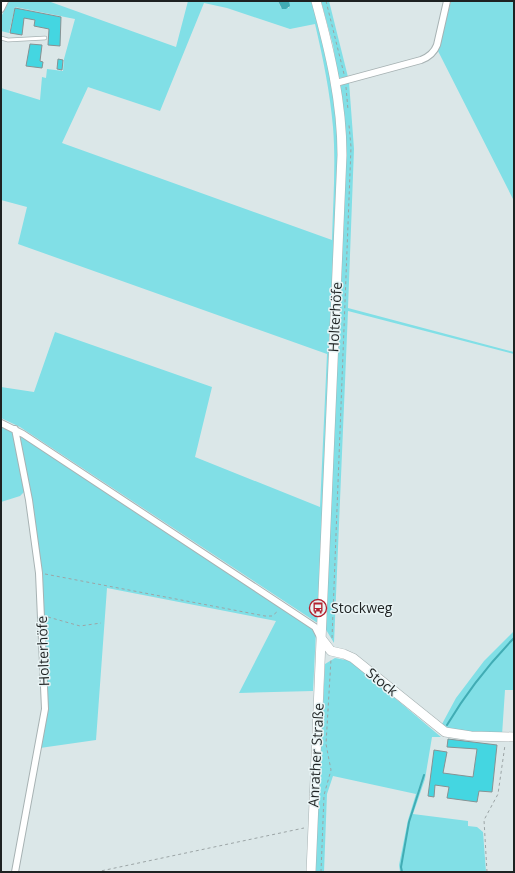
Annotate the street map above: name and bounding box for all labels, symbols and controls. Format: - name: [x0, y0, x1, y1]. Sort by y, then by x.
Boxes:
- street label: Holterhöfe: [323, 281, 346, 353]
- bus stop icon: Stockweg: [308, 598, 328, 618]
- place label: Stockweg: [331, 598, 393, 617]
- street label: Holterhöfe: [32, 615, 53, 687]
- street label: Stock: [363, 663, 402, 700]
- street label: Anrather Straße: [303, 702, 328, 808]

